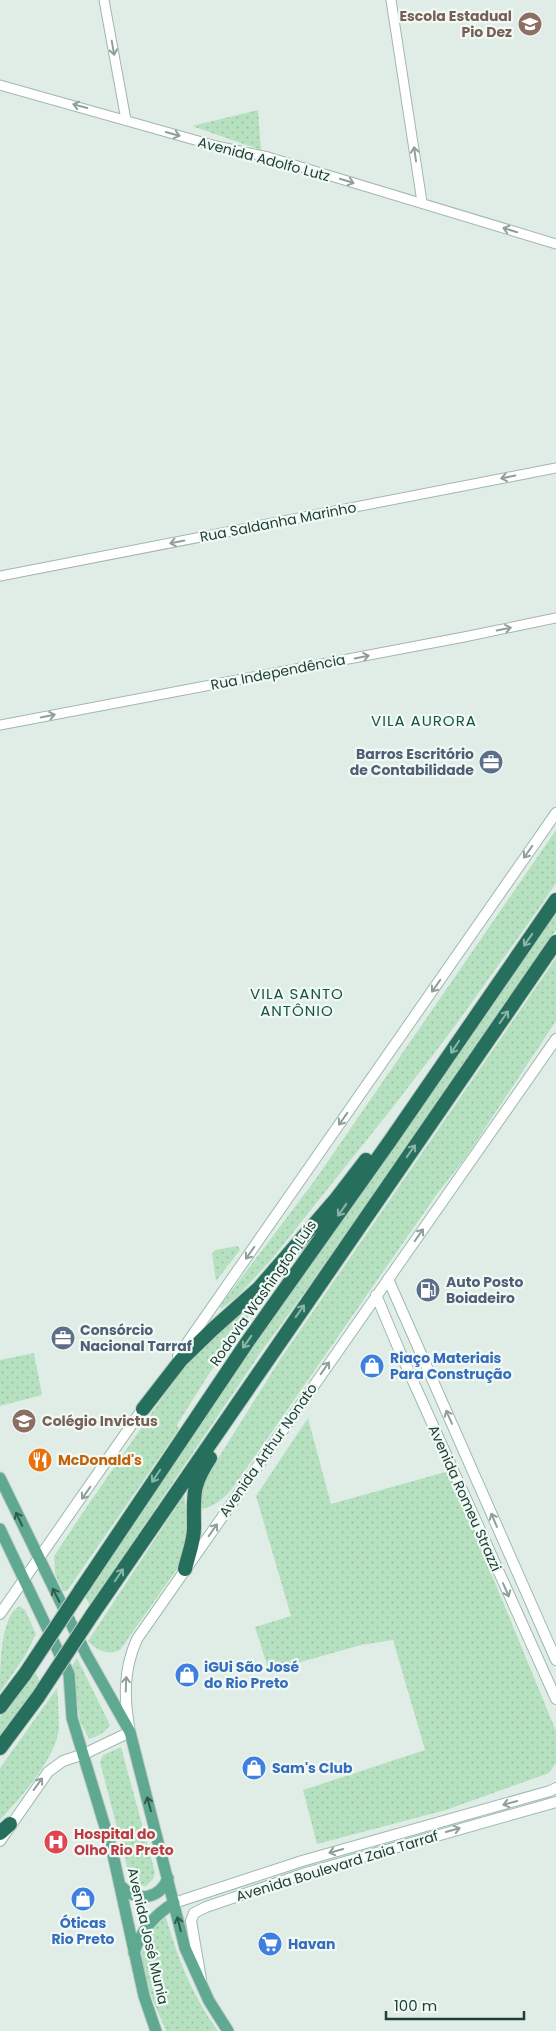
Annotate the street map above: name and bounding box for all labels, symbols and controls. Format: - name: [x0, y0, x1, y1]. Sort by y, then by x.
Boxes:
- place label: Escola Estadual Pio Dez: [399, 6, 512, 42]
- school or university icon: Escola Estadual Pio Dez: [517, 11, 543, 37]
- one-way arrow: [109, 40, 118, 56]
- one-way arrow: [72, 101, 88, 111]
- one-way arrow: [165, 130, 181, 140]
- street label: Avenida Adolfo Lutz: [196, 132, 332, 186]
- one-way arrow: [410, 146, 420, 162]
- one-way arrow: [338, 177, 354, 186]
- one-way arrow: [502, 224, 518, 234]
- one-way arrow: [501, 473, 517, 482]
- street label: Rua Saldanha Marinho: [198, 497, 358, 547]
- one-way arrow: [169, 537, 185, 547]
- one-way arrow: [496, 624, 512, 633]
- street label: Rua Independência: [209, 649, 347, 695]
- one-way arrow: [354, 651, 370, 661]
- one-way arrow: [40, 710, 56, 720]
- district label: VILA AURORA: [371, 710, 477, 731]
- place label: Barros Escritório de Contabilidade: [350, 744, 474, 780]
- office icon: Barros Escritório de Contabilidade: [478, 749, 504, 775]
- one-way arrow: [523, 845, 533, 859]
- one-way arrow: [523, 933, 533, 947]
- one-way arrow: [431, 979, 441, 993]
- district label: VILA SANTO ANTÔNIO: [250, 983, 344, 1021]
- one-way arrow: [499, 1011, 509, 1025]
- one-way arrow: [450, 1040, 460, 1054]
- one-way arrow: [337, 1112, 348, 1126]
- one-way arrow: [406, 1144, 416, 1158]
- one-way arrow: [337, 1203, 347, 1217]
- street label: Rodovia Washington Luís: [205, 1216, 321, 1370]
- one-way arrow: [414, 1228, 424, 1242]
- one-way arrow: [245, 1246, 255, 1260]
- place label: Auto Posto Boiadeiro: [446, 1272, 523, 1308]
- fuel station icon: Auto Posto Boiadeiro: [415, 1277, 441, 1303]
- one-way arrow: [295, 1305, 305, 1319]
- place label: Consórcio Nacional Tarraf: [80, 1320, 192, 1356]
- office icon: Consórcio Nacional Tarraf: [50, 1325, 76, 1351]
- one-way arrow: [242, 1335, 252, 1349]
- place label: Riaço Materiais Para Construção: [390, 1348, 512, 1384]
- shop icon: Riaço Materiais Para Construção: [359, 1353, 385, 1379]
- one-way arrow: [320, 1361, 331, 1375]
- street label: Avenida Arthur Nonato: [214, 1379, 322, 1521]
- school or university icon: Colégio Invictus: [11, 1408, 37, 1434]
- one-way arrow: [444, 1410, 454, 1425]
- place label: Colégio Invictus: [42, 1411, 158, 1431]
- street label: Avenida Romeu Strazzi: [424, 1422, 506, 1574]
- restaurant icon: McDonald's: [27, 1447, 53, 1473]
- place label: McDonald's: [58, 1450, 142, 1470]
- one-way arrow: [151, 1469, 161, 1483]
- one-way arrow: [81, 1485, 91, 1499]
- one-way arrow: [14, 1512, 24, 1527]
- one-way arrow: [489, 1512, 498, 1527]
- one-way arrow: [208, 1523, 218, 1537]
- one-way arrow: [114, 1568, 125, 1582]
- one-way arrow: [502, 1582, 512, 1597]
- one-way arrow: [51, 1588, 60, 1603]
- place label: iGUi São José do Rio Preto: [204, 1657, 300, 1693]
- shop icon: iGUi São José do Rio Preto: [174, 1662, 200, 1688]
- one-way arrow: [121, 1676, 130, 1692]
- shop icon: Sam's Club: [241, 1755, 267, 1781]
- place label: Sam's Club: [272, 1758, 353, 1778]
- one-way arrow: [33, 1777, 43, 1791]
- one-way arrow: [144, 1797, 153, 1813]
- one-way arrow: [502, 1798, 518, 1808]
- place label: Hospital do Olho Rio Preto: [74, 1824, 174, 1860]
- one-way arrow: [444, 1824, 460, 1834]
- street label: Avenida Boulevard Zaia Tarraf: [233, 1826, 441, 1906]
- hospital icon: Hospital do Olho Rio Preto: [43, 1829, 69, 1855]
- one-way arrow: [329, 1847, 345, 1856]
- street label: Avenida José Munia: [123, 1866, 173, 2006]
- shop icon: Óticas Rio Preto: [70, 1886, 96, 1912]
- place label: Óticas Rio Preto: [51, 1913, 115, 1949]
- one-way arrow: [174, 1916, 183, 1932]
- supermarket icon: Havan: [257, 1931, 283, 1957]
- place label: Havan: [288, 1934, 335, 1954]
- scale bar: [386, 1988, 524, 2020]
- text: 100 m: [394, 1995, 437, 2016]

